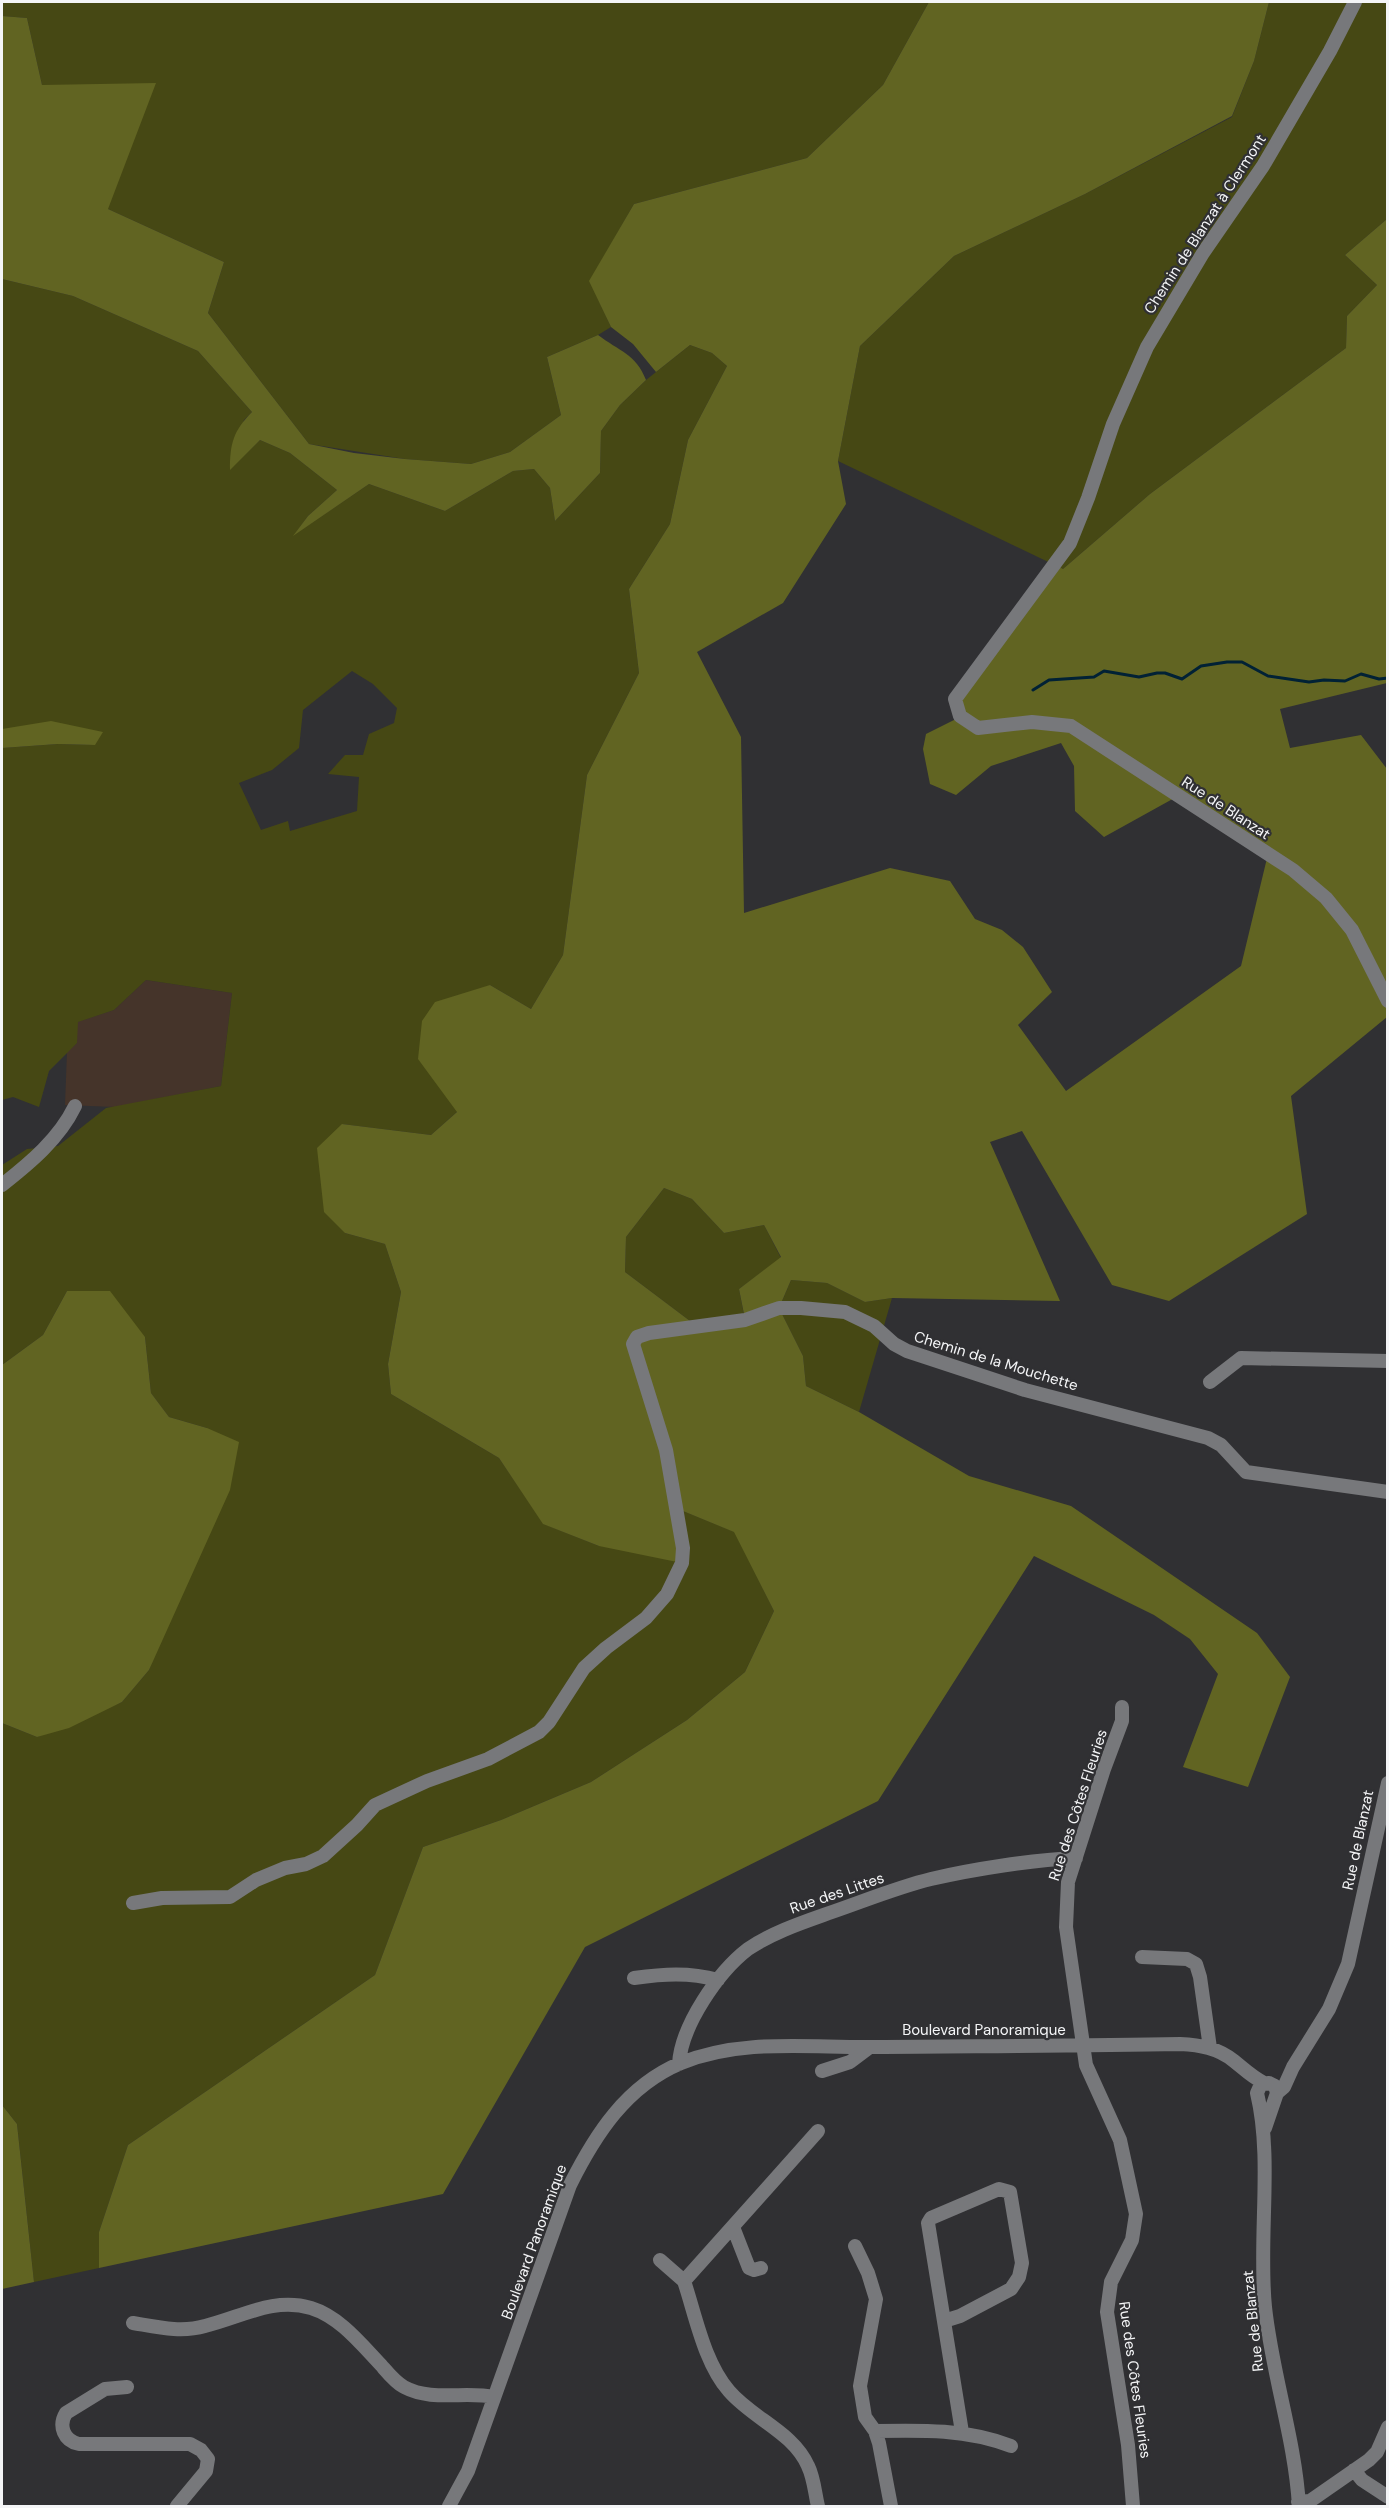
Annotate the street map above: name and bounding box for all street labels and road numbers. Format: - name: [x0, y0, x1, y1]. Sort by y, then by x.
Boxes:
- street label: Chemin de Blanzat à Clermont: [1139, 130, 1271, 318]
- street label: Rue de Blanzat: [1178, 772, 1274, 844]
- street label: Chemin de la Mouchette: [912, 1327, 1080, 1395]
- street label: Rue des Côtes Fleuries: [1044, 1727, 1112, 1883]
- street label: Rue de Blanzat: [1338, 1788, 1378, 1892]
- street label: Rue des Littes: [787, 1867, 887, 1919]
- street label: Boulevard Panoramique: [902, 2020, 1066, 2040]
- street label: Boulevard Panoramique: [497, 2162, 571, 2322]
- street label: Rue de Blanzat: [1238, 2269, 1268, 2373]
- street label: Rue des Côtes Fleuries: [1114, 2300, 1156, 2460]

